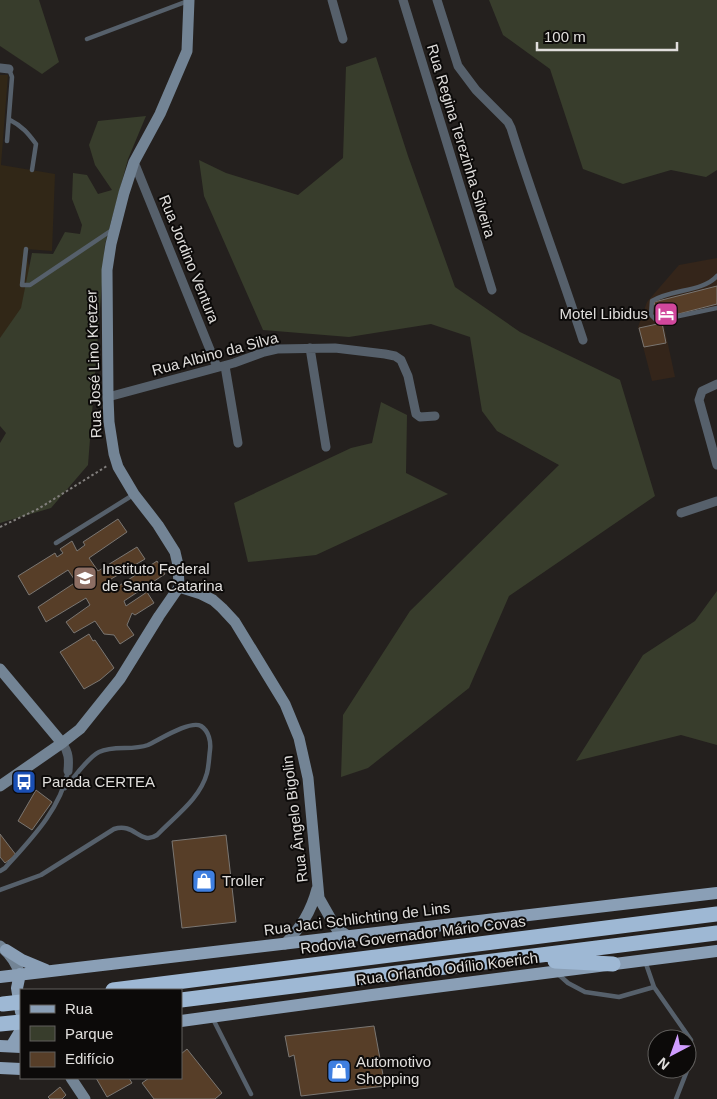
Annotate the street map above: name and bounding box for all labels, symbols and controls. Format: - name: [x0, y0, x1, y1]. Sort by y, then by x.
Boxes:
- scale bar: [537, 20, 677, 52]
- text: 100 m: [544, 28, 586, 45]
- street label: Rua Regina Terezinha Silveira: [424, 42, 499, 240]
- street label: Rua Jordino Ventura: [156, 192, 223, 326]
- street label: Rua José Lino Kretzer: [82, 290, 105, 438]
- hotel icon: Motel Libidus: [653, 301, 679, 327]
- place label: Motel Libidus: [560, 305, 648, 322]
- street label: Rua Albino da Silva: [150, 328, 281, 379]
- place label: Instituto Federal de Santa Catarina: [102, 560, 224, 594]
- school or university icon: Instituto Federal de Santa Catarina: [72, 565, 98, 591]
- street label: Rua Ângelo Bigolin: [278, 755, 311, 883]
- bus stop icon: Parada CERTEA: [11, 769, 37, 795]
- place label: Parada CERTEA: [42, 773, 155, 790]
- shop icon: Troller: [191, 868, 217, 894]
- place label: Troller: [222, 872, 264, 889]
- street label: Rua Jaci Schlichting de Lins: [263, 899, 451, 938]
- street label: Rodovia Governador Mário Covas: [299, 912, 527, 957]
- street label: Rua Orlando Odílio Koerich: [355, 949, 539, 988]
- legend: [20, 989, 182, 1079]
- text: Rua: [65, 1000, 93, 1017]
- text: Parque: [65, 1025, 113, 1042]
- north arrow: [647, 1029, 697, 1079]
- text: Edifício: [65, 1050, 114, 1067]
- place label: Automotivo Shopping: [356, 1053, 431, 1087]
- text: N: [654, 1054, 673, 1073]
- shop icon: Automotivo Shopping: [326, 1058, 352, 1084]

